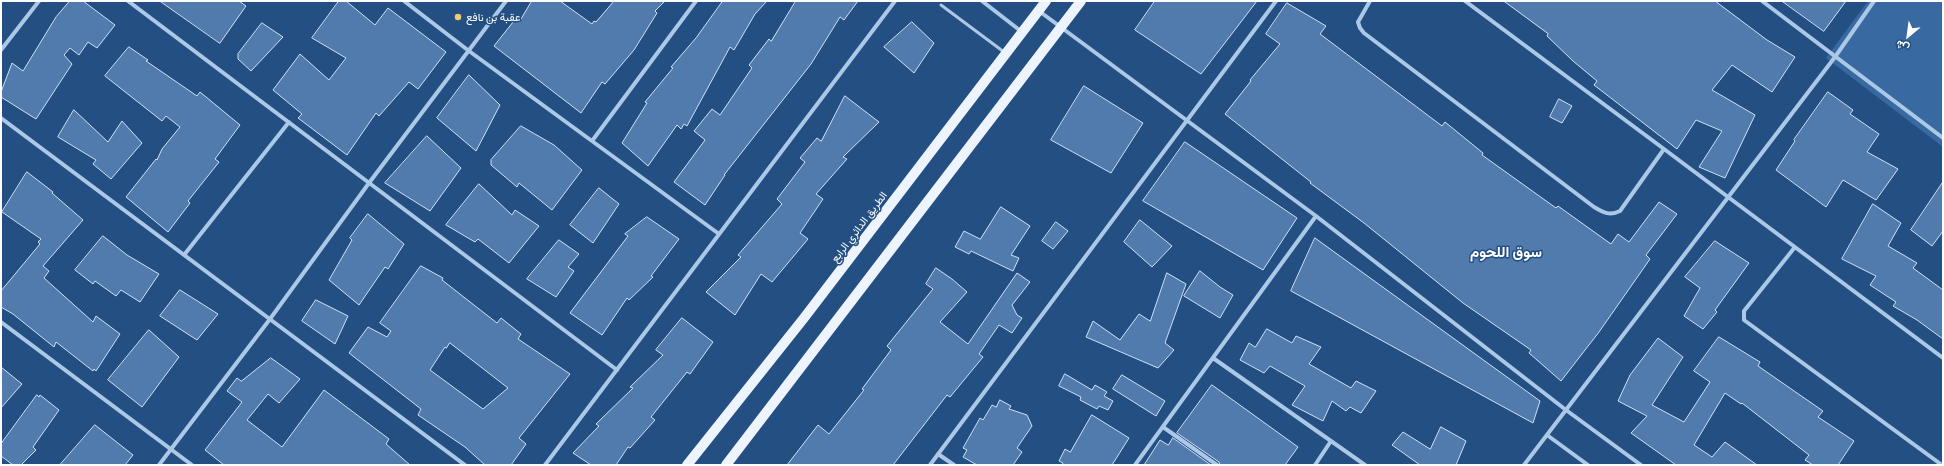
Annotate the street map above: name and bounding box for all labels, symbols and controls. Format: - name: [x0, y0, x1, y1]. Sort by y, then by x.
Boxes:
- place label: عقبة بن نافع: [466, 10, 520, 24]
- marker: عقبة بن نافع: [453, 12, 463, 22]
- north arrow: [1888, 16, 1928, 56]
- text: ش: [1893, 38, 1911, 56]
- street label: الطريق الدائري الرابع: [828, 189, 890, 265]
- district label: سوق اللحوم: [1470, 243, 1542, 261]

